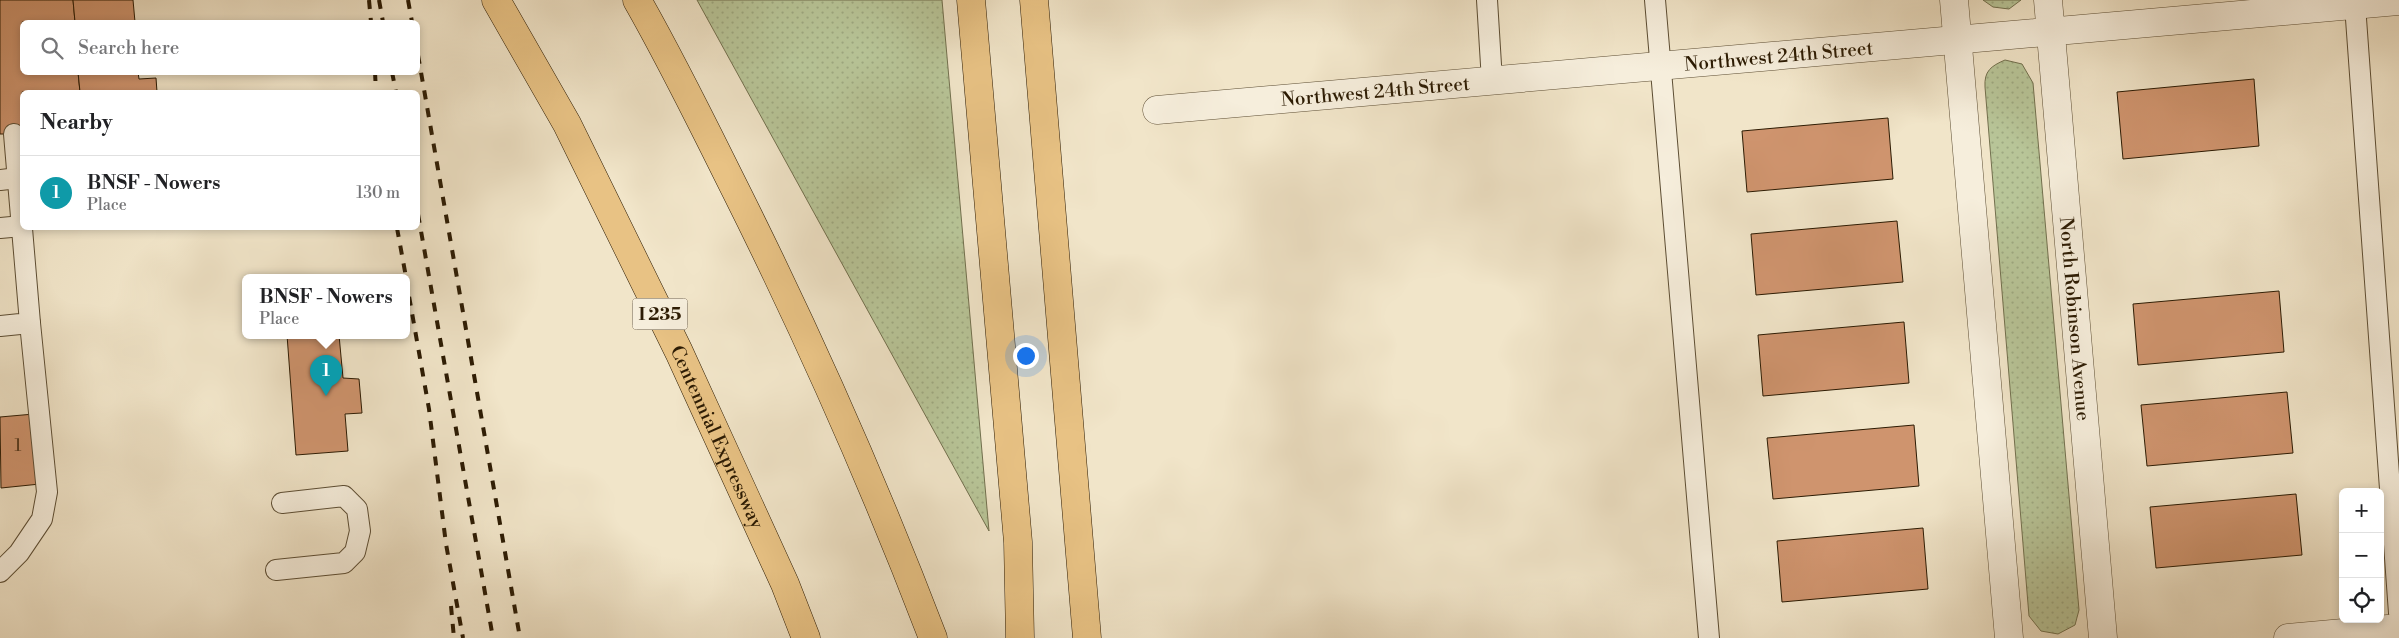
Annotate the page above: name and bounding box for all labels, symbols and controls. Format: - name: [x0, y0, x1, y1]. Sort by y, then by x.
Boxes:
- search box: [20, 20, 420, 75]
- icon: search: [38, 34, 66, 62]
- text: Search here: [78, 36, 179, 60]
- street label: Northwest 24th Street: [1683, 36, 1874, 77]
- street label: Northwest 24th Street: [1280, 72, 1471, 112]
- text: Nearby: [40, 110, 113, 136]
- text: BNSF - Nowers: [87, 171, 220, 195]
- text: 1: [52, 183, 60, 203]
- text: 130 m: [356, 183, 400, 203]
- text: Place: [87, 195, 127, 215]
- street label: North Robinson Avenue: [2054, 216, 2095, 422]
- popup: [242, 274, 410, 339]
- text: BNSF - Nowers: [259, 285, 393, 309]
- road number: I 235: [632, 298, 688, 329]
- text: Place: [259, 309, 299, 329]
- street label: Centennial Expressway: [665, 342, 769, 533]
- your location: [1013, 343, 1039, 369]
- pin: 1: [310, 355, 342, 396]
- house number: 1: [15, 436, 22, 456]
- map controls: [2339, 488, 2384, 623]
- button: +: [2339, 488, 2384, 533]
- button: −: [2339, 533, 2384, 578]
- button: locate: [2339, 578, 2384, 623]

